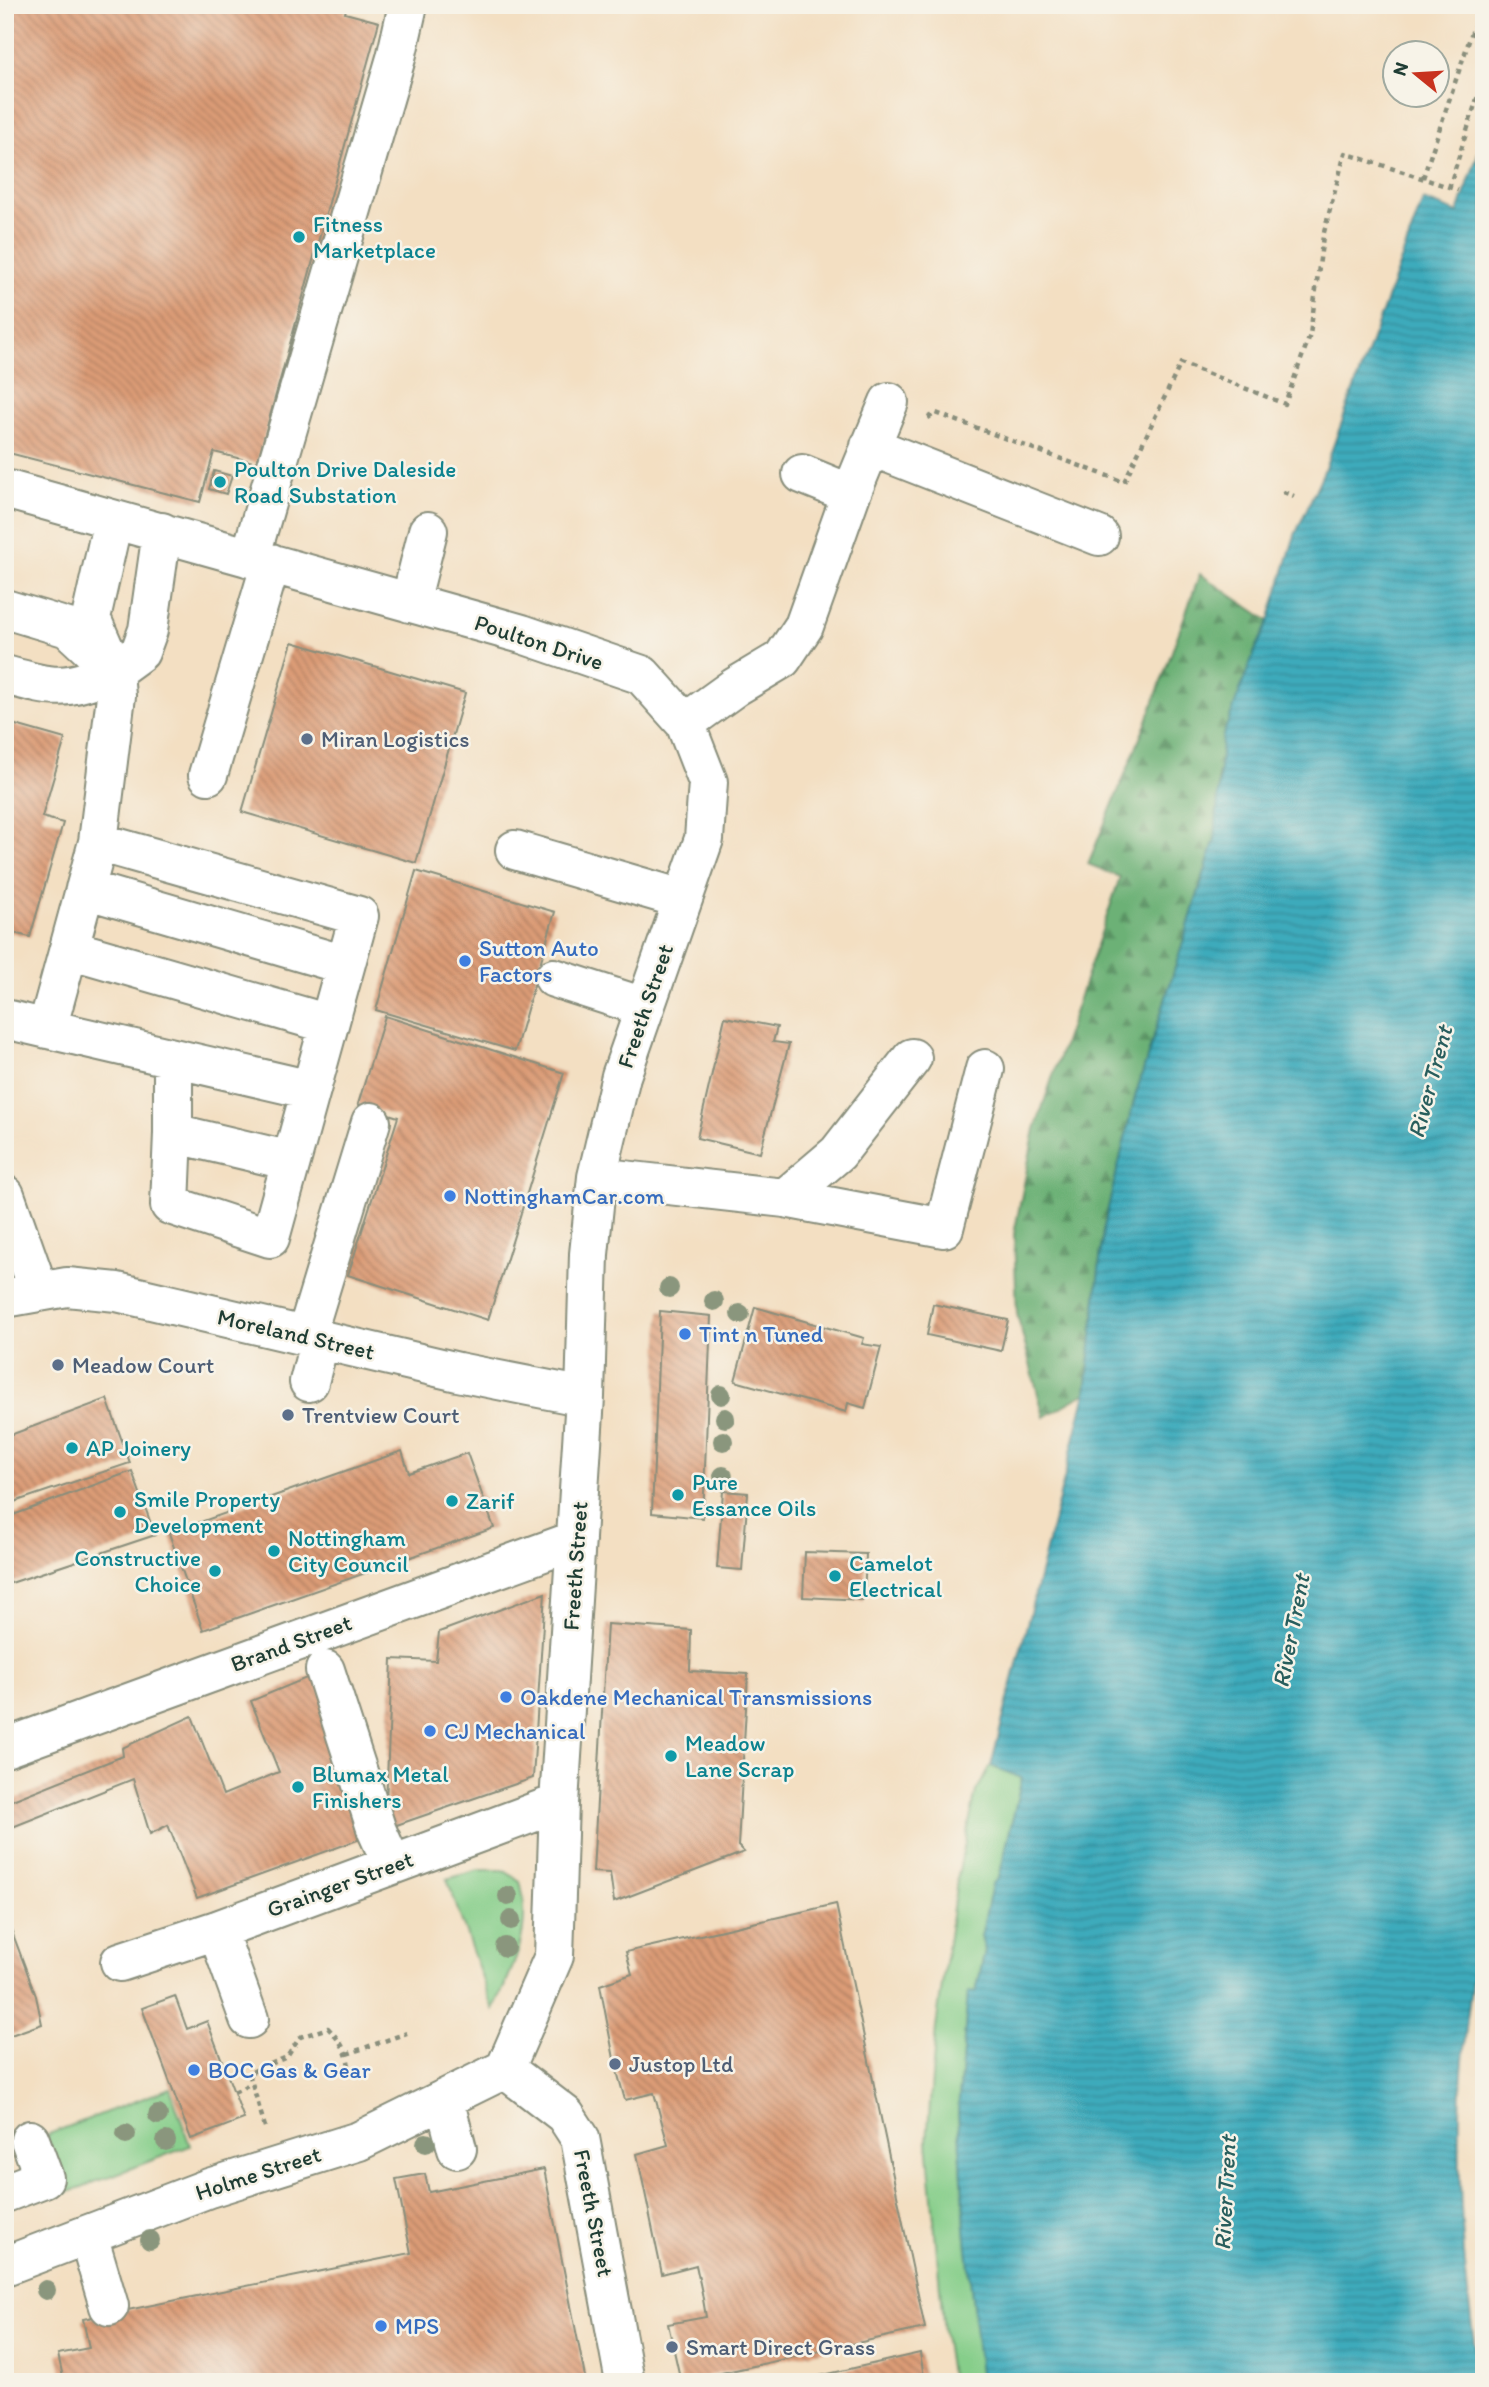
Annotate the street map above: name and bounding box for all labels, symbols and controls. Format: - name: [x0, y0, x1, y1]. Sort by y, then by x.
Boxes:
- north arrow: [1380, 38, 1450, 108]
- text: N: [1387, 59, 1413, 79]
- place label: Fitness Marketplace: [313, 210, 436, 264]
- marker: Fitness Marketplace: [291, 229, 307, 245]
- place label: Poulton Drive Daleside Road Substation: [234, 455, 456, 509]
- marker: Poulton Drive Daleside Road Substation: [212, 474, 228, 490]
- street label: Poulton Drive: [471, 608, 607, 676]
- place label: Miran Logistics: [321, 725, 470, 753]
- marker: Miran Logistics: [299, 731, 315, 747]
- place label: Sutton Auto Factors: [479, 934, 599, 988]
- street label: Freeth Street: [611, 940, 679, 1072]
- marker: Sutton Auto Factors: [457, 953, 473, 969]
- water label: River Trent: [1401, 1021, 1459, 1141]
- place label: NottinghamCar.com: [464, 1182, 665, 1210]
- marker: NottinghamCar.com: [442, 1188, 458, 1204]
- street label: Moreland Street: [215, 1302, 377, 1366]
- place label: Tint n Tuned: [699, 1320, 823, 1348]
- marker: Tint n Tuned: [677, 1326, 693, 1342]
- place label: Meadow Court: [72, 1351, 215, 1379]
- marker: Meadow Court: [50, 1357, 66, 1373]
- place label: Trentview Court: [302, 1401, 460, 1429]
- marker: Trentview Court: [280, 1407, 296, 1423]
- place label: AP Joinery: [86, 1434, 191, 1462]
- marker: AP Joinery: [64, 1440, 80, 1456]
- place label: Pure Essance Oils: [692, 1468, 816, 1522]
- place label: Smile Property Development: [134, 1485, 280, 1539]
- place label: Zarif: [466, 1487, 515, 1515]
- marker: Pure Essance Oils: [670, 1487, 686, 1503]
- marker: Zarif: [444, 1493, 460, 1509]
- street label: Freeth Street: [557, 1500, 594, 1632]
- marker: Smile Property Development: [112, 1504, 128, 1520]
- place label: Nottingham City Council: [288, 1524, 409, 1578]
- marker: Nottingham City Council: [266, 1543, 282, 1559]
- place label: Constructive Choice: [74, 1544, 201, 1598]
- place label: Camelot Electrical: [849, 1549, 943, 1603]
- marker: Constructive Choice: [207, 1563, 223, 1579]
- marker: Camelot Electrical: [827, 1568, 843, 1584]
- water label: River Trent: [1265, 1570, 1316, 1690]
- street label: Brand Street: [227, 1608, 356, 1678]
- place label: Oakdene Mechanical Transmissions: [520, 1683, 872, 1711]
- marker: Oakdene Mechanical Transmissions: [498, 1689, 514, 1705]
- place label: CJ Mechanical: [444, 1717, 586, 1745]
- marker: CJ Mechanical: [422, 1723, 438, 1739]
- place label: Meadow Lane Scrap: [685, 1729, 794, 1783]
- marker: Meadow Lane Scrap: [663, 1748, 679, 1764]
- place label: Blumax Metal Finishers: [312, 1760, 449, 1814]
- marker: Blumax Metal Finishers: [290, 1779, 306, 1795]
- street label: Grainger Street: [263, 1845, 417, 1923]
- place label: Justop Ltd: [629, 2050, 733, 2078]
- place label: BOC Gas & Gear: [208, 2056, 371, 2084]
- marker: Justop Ltd: [607, 2056, 623, 2072]
- marker: BOC Gas & Gear: [186, 2062, 202, 2078]
- water label: River Trent: [1207, 2133, 1242, 2251]
- street label: Holme Street: [192, 2139, 325, 2206]
- street label: Freeth Street: [568, 2147, 620, 2280]
- place label: MPS: [395, 2312, 439, 2340]
- marker: MPS: [373, 2318, 389, 2334]
- place label: Smart Direct Grass: [686, 2333, 875, 2361]
- marker: Smart Direct Grass: [664, 2339, 680, 2355]

